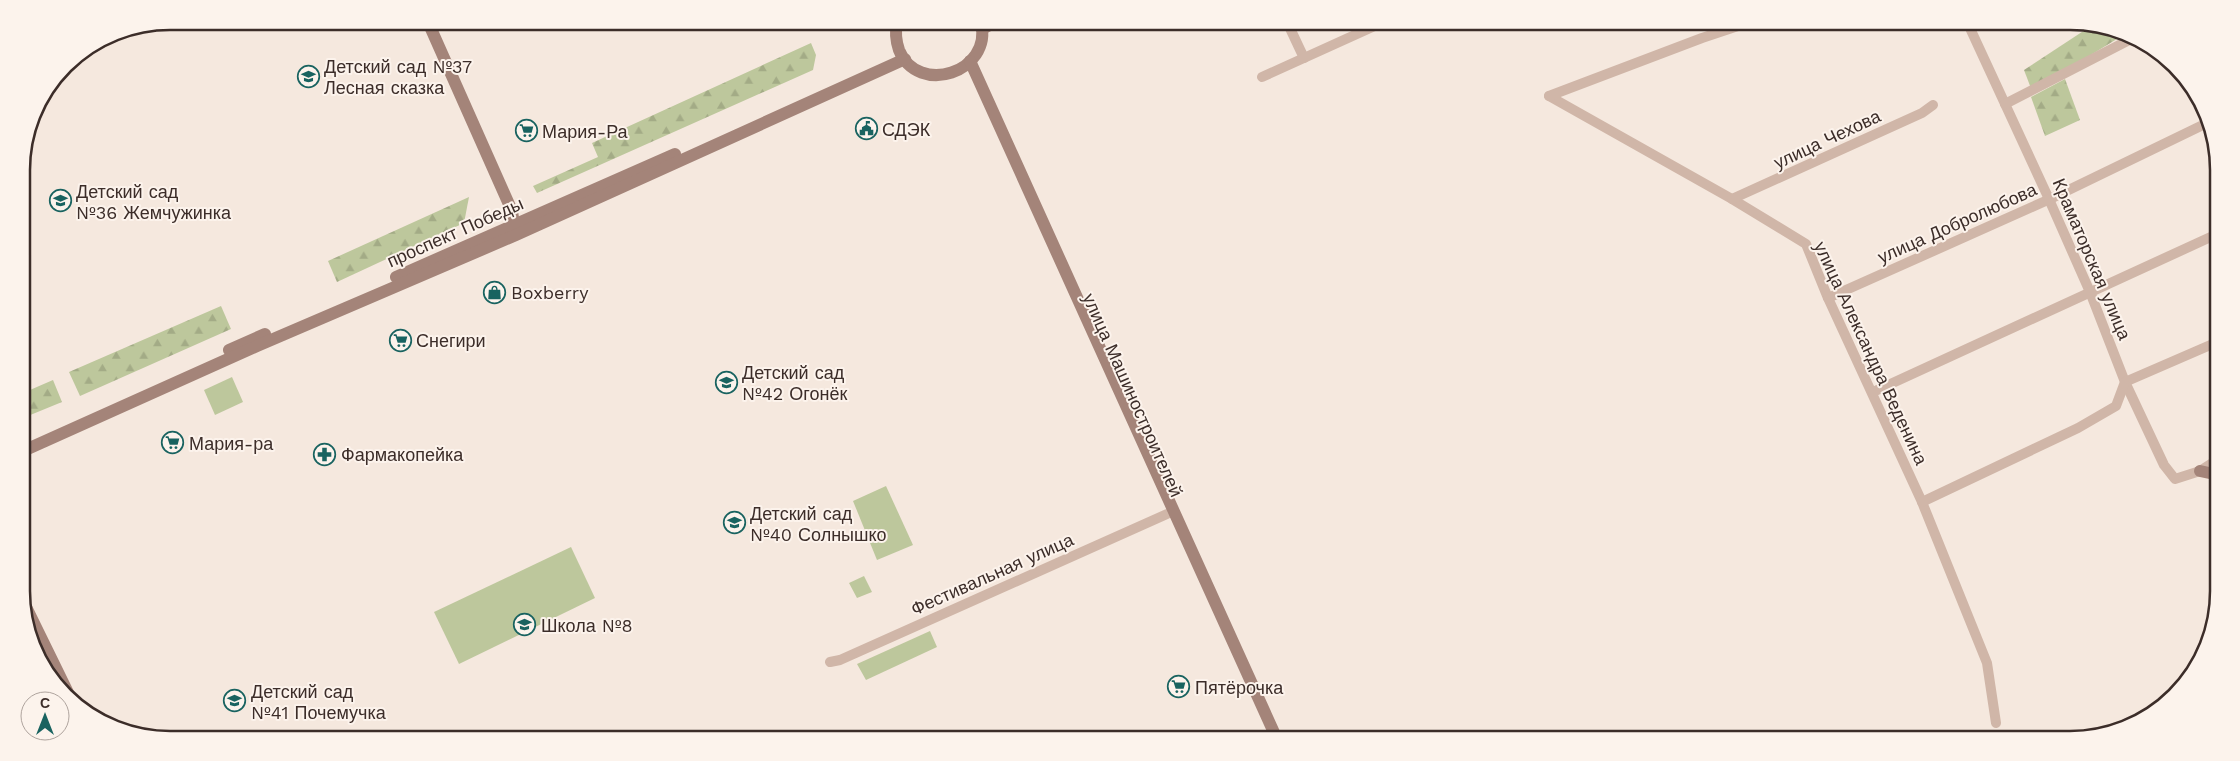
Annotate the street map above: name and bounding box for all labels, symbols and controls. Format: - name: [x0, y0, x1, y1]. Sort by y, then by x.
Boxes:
- place label: Детский сад №37 Лесная сказка: [324, 56, 472, 98]
- school or university icon: Детский сад №37 Лесная сказка: [296, 64, 320, 88]
- street label: улица Чехова: [1770, 105, 1885, 173]
- public building icon: СДЭК: [854, 117, 878, 141]
- supermarket icon: Мария-Ра: [514, 119, 538, 143]
- place label: СДЭК: [882, 119, 931, 140]
- place label: Мария-Ра: [542, 121, 629, 142]
- street label: Краматорская улица: [2048, 175, 2136, 344]
- street label: улица Добролюбова: [1874, 178, 2041, 268]
- place label: Детский сад №36 Жемчужинка: [76, 181, 232, 223]
- school or university icon: Детский сад №36 Жемчужинка: [48, 189, 72, 213]
- street label: проспект Победы: [384, 192, 526, 272]
- street label: улица Александра Веденина: [1810, 238, 1932, 469]
- shop icon: Boxberry: [483, 280, 507, 304]
- place label: Boxberry: [511, 282, 589, 303]
- street label: улица Машиностроителей: [1079, 290, 1187, 500]
- supermarket icon: Снегири: [388, 328, 412, 352]
- place label: Снегири: [416, 330, 486, 351]
- place label: Детский сад №42 Огонёк: [742, 362, 847, 404]
- school or university icon: Детский сад №42 Огонёк: [714, 370, 738, 394]
- supermarket icon: Мария-ра: [161, 431, 185, 455]
- place label: Мария-ра: [189, 433, 274, 454]
- pharmacy icon: Фармакопейка: [313, 442, 337, 466]
- place label: Фармакопейка: [341, 444, 464, 465]
- place label: Детский сад №40 Солнышко: [750, 503, 887, 545]
- school or university icon: Детский сад №40 Солнышко: [722, 511, 746, 535]
- street label: Фестивальная улица: [908, 528, 1077, 619]
- school or university icon: Школа №8: [513, 613, 537, 637]
- place label: Школа №8: [541, 615, 633, 636]
- supermarket icon: Пятёрочка: [1167, 675, 1191, 699]
- place label: Пятёрочка: [1195, 677, 1284, 698]
- place label: Детский сад №41 Почемучка: [251, 681, 387, 723]
- school or university icon: Детский сад №41 Почемучка: [223, 689, 247, 713]
- north arrow: [20, 691, 70, 741]
- text: С: [40, 695, 50, 711]

